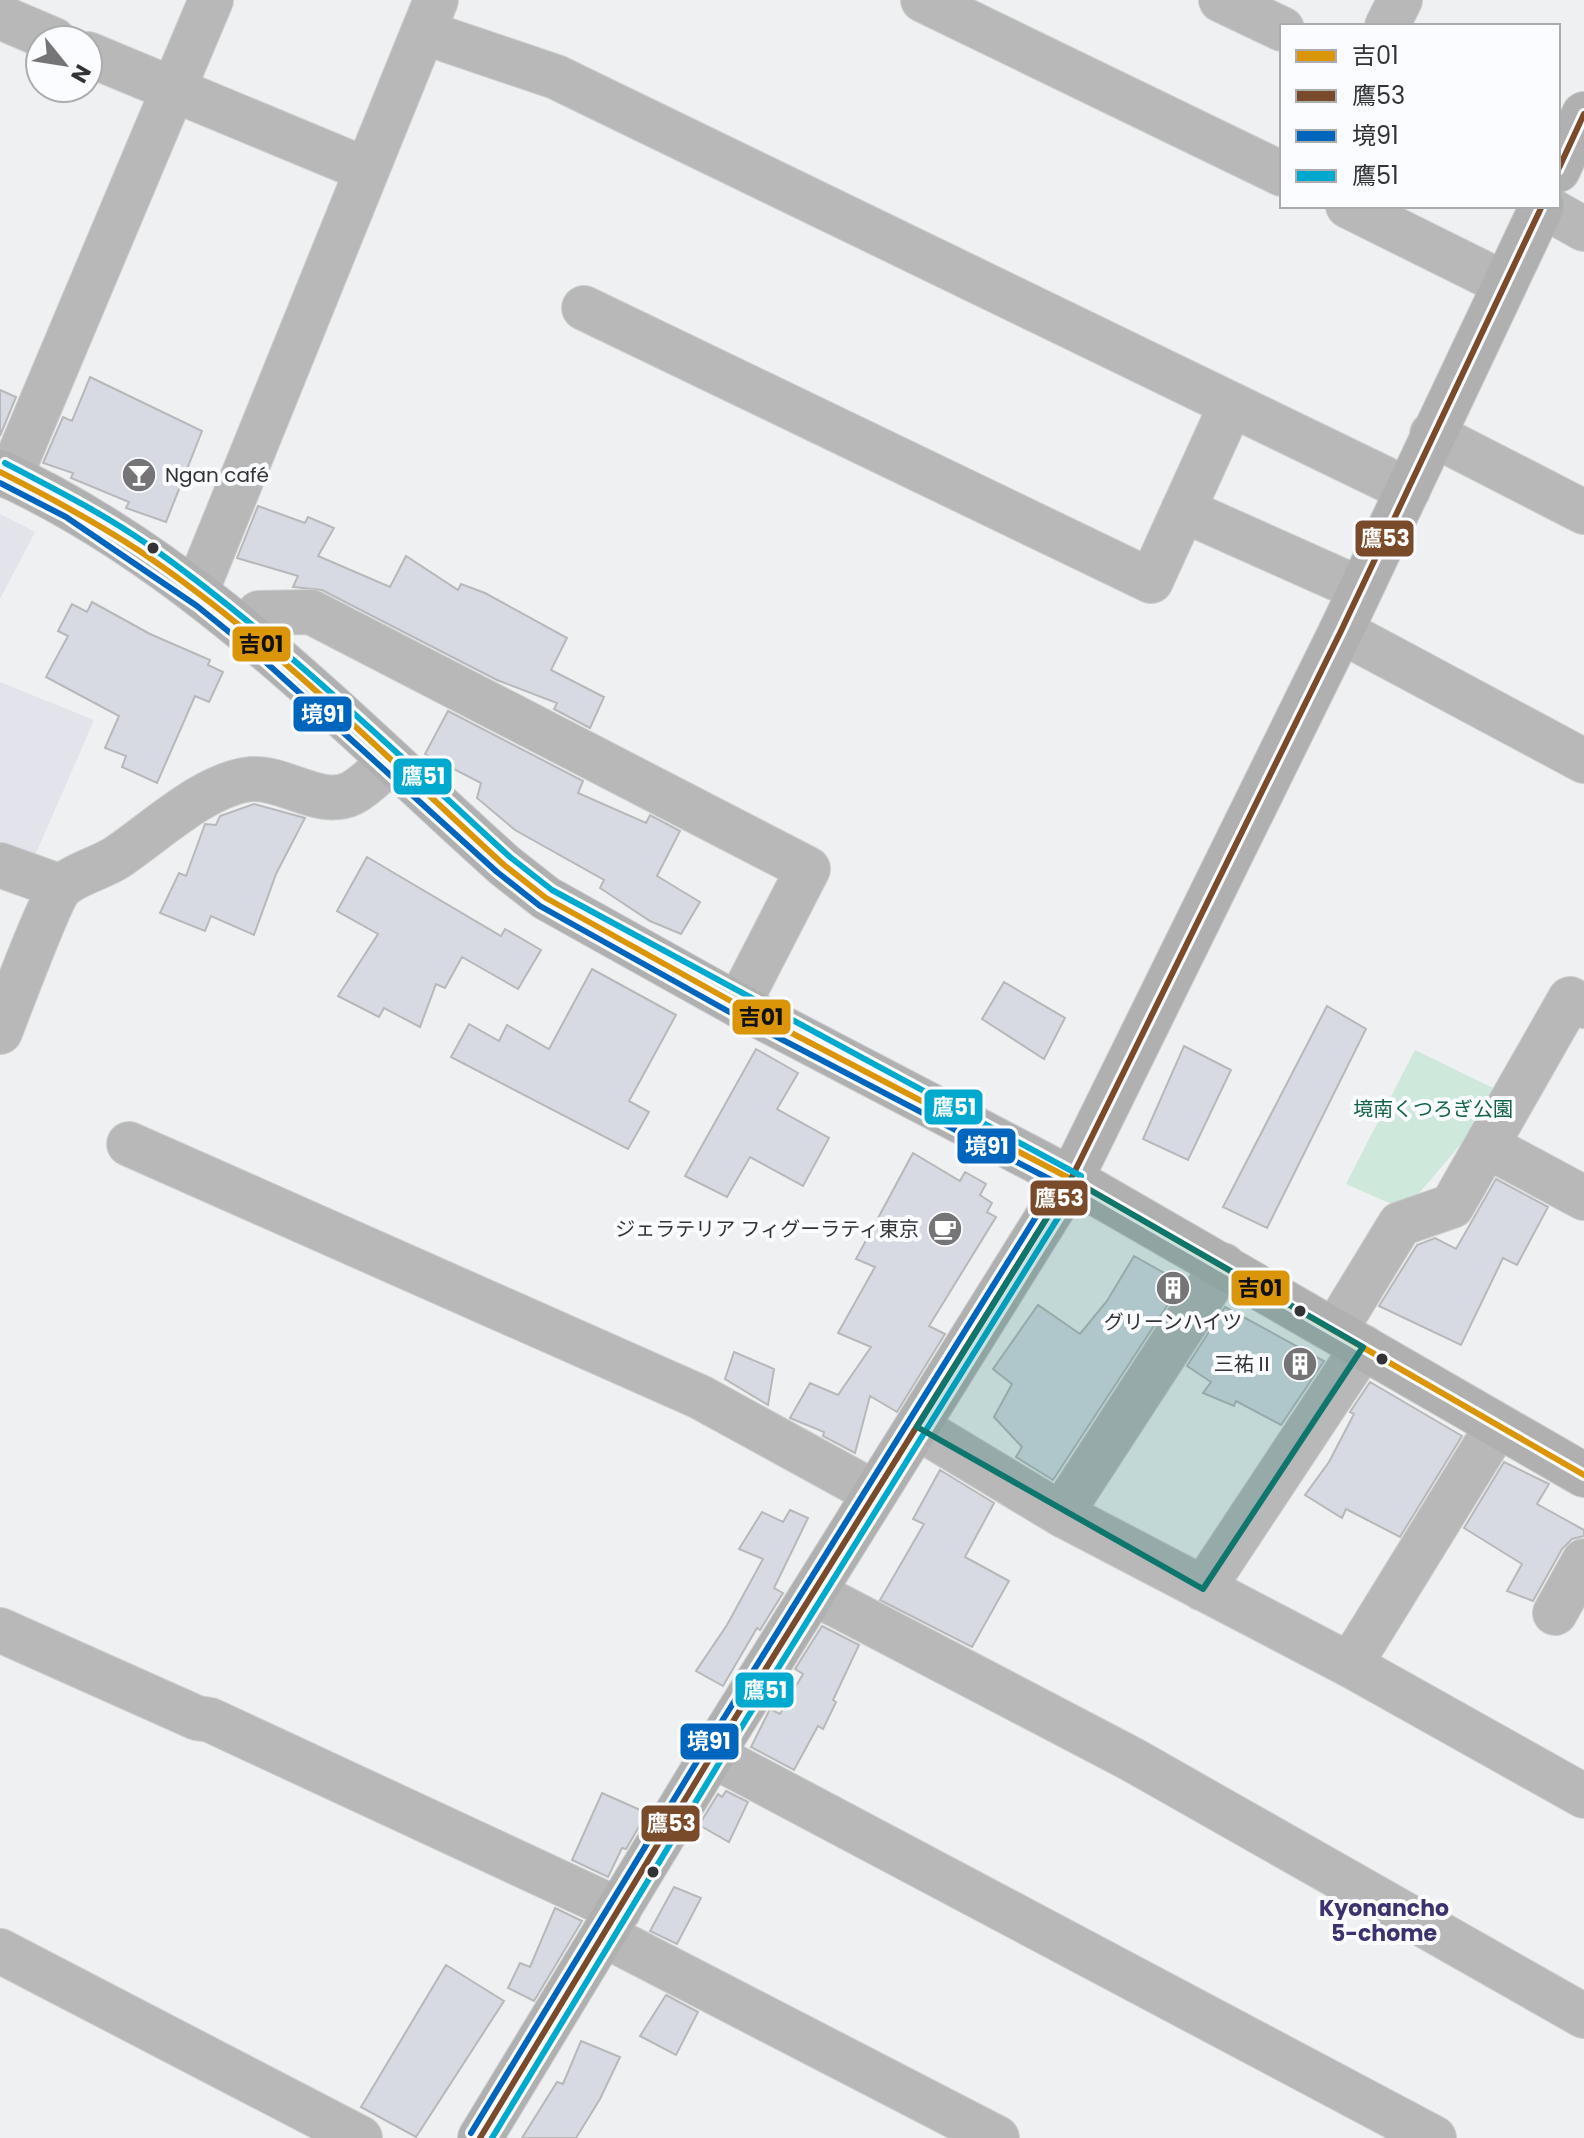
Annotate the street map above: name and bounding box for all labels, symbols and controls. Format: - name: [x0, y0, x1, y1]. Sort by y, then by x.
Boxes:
- north arrow: [24, 24, 104, 104]
- legend: [1280, 24, 1560, 208]
- text: 吉01: [1352, 39, 1399, 72]
- text: N: [63, 59, 98, 89]
- text: 鷹53: [1352, 79, 1405, 112]
- text: 境91: [1352, 119, 1399, 152]
- text: 鷹51: [1352, 159, 1399, 192]
- bar icon: Ngan café: [120, 456, 158, 494]
- place label: Ngan café: [165, 461, 269, 489]
- line badge: 鷹53: [1354, 519, 1415, 558]
- text: 鷹53: [1360, 523, 1410, 554]
- unlabelled marker: [145, 540, 161, 556]
- line badge: 吉01: [231, 625, 292, 663]
- text: 吉01: [239, 629, 283, 660]
- line badge: 境91: [292, 695, 353, 733]
- text: 境91: [301, 699, 345, 730]
- line badge: 鷹51: [392, 757, 453, 796]
- text: 鷹51: [401, 761, 445, 792]
- line badge: 吉01: [731, 998, 792, 1036]
- text: 吉01: [739, 1002, 783, 1033]
- line badge: 鷹51: [923, 1088, 984, 1126]
- text: 鷹51: [932, 1092, 976, 1123]
- park label: 境南くつろぎ公園: [1353, 1095, 1513, 1123]
- line badge: 境91: [956, 1127, 1017, 1165]
- text: 境91: [965, 1131, 1009, 1162]
- line badge: 鷹53: [1029, 1179, 1089, 1217]
- text: 鷹53: [1034, 1183, 1084, 1214]
- cafe icon: ジェラテリア フィグーラティ東京: [926, 1210, 964, 1248]
- place label: ジェラテリア フィグーラティ東京: [615, 1215, 919, 1243]
- building icon: グリーンハイツ: [1154, 1269, 1192, 1307]
- line badge: 吉01: [1230, 1269, 1291, 1307]
- text: 吉01: [1238, 1273, 1282, 1304]
- unlabelled marker: [1292, 1303, 1308, 1319]
- place label: グリーンハイツ: [1104, 1308, 1242, 1336]
- building icon: 三祐Ⅱ: [1281, 1345, 1319, 1383]
- place label: 三祐Ⅱ: [1214, 1350, 1274, 1378]
- unlabelled marker: [1374, 1351, 1390, 1367]
- line badge: 鷹51: [734, 1671, 795, 1709]
- text: 鷹51: [743, 1675, 787, 1706]
- line badge: 境91: [679, 1722, 740, 1761]
- text: 境91: [687, 1726, 731, 1757]
- line badge: 鷹53: [640, 1804, 701, 1843]
- text: 鷹53: [646, 1808, 696, 1839]
- unlabelled marker: [645, 1864, 661, 1880]
- district label: Kyonancho 5-chome: [1319, 1893, 1449, 1949]

